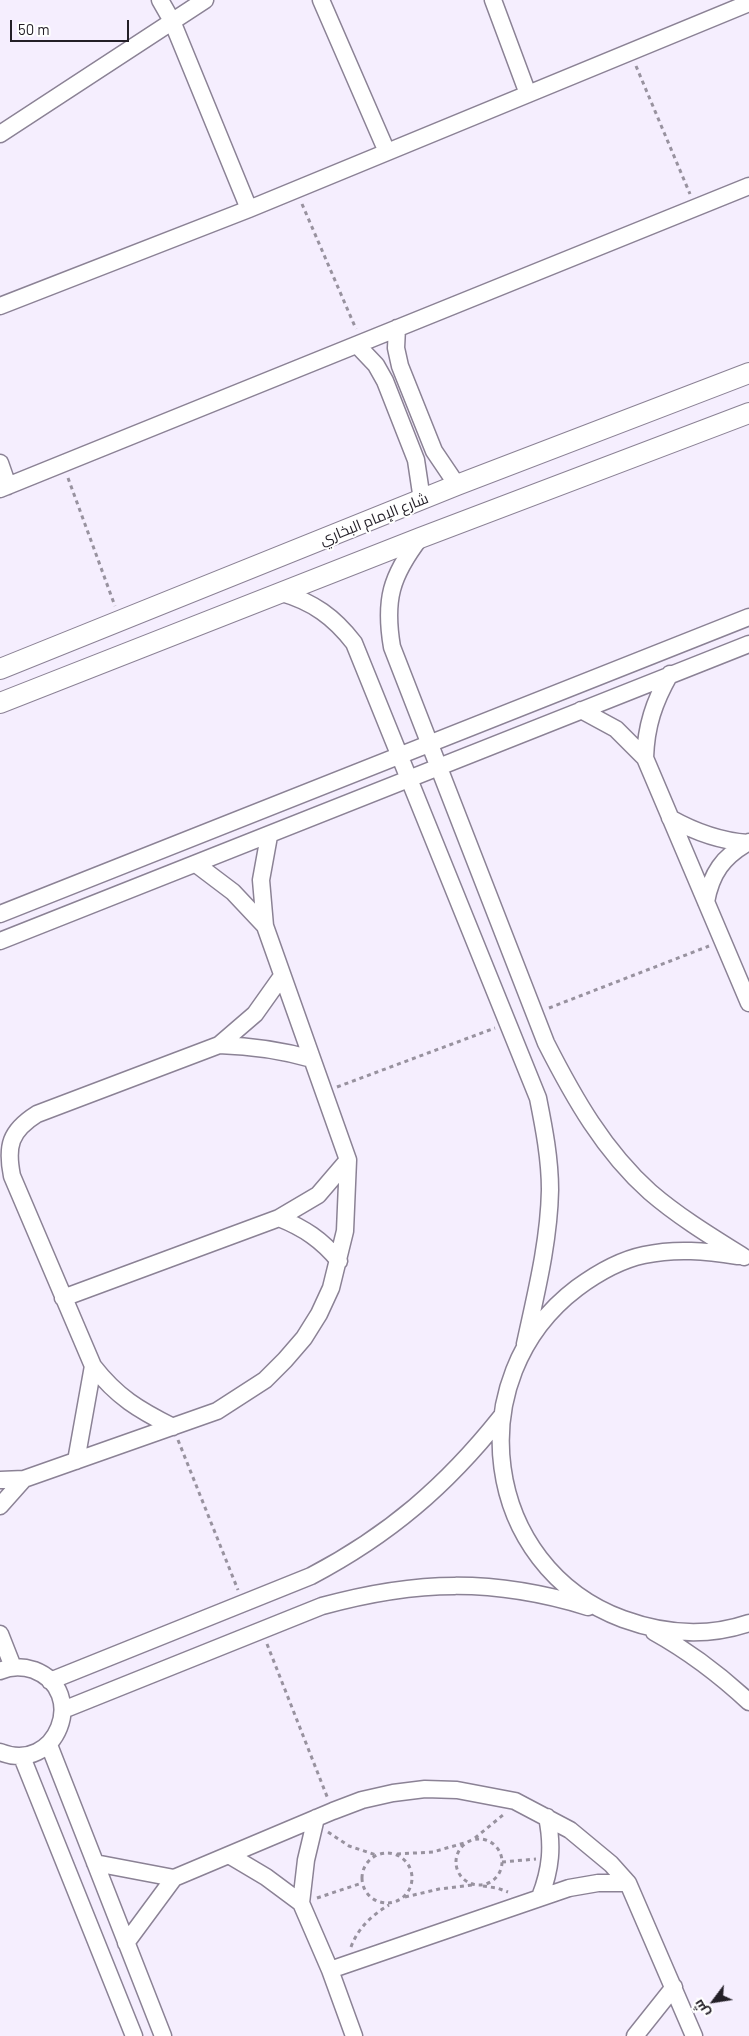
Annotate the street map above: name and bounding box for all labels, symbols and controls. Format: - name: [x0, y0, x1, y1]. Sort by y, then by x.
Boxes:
- scale bar: [12, 10, 131, 42]
- text: 50 m: [18, 20, 50, 38]
- street label: شارع الإمام البخاري: [317, 489, 431, 549]
- north arrow: [689, 1976, 739, 2026]
- text: ش: [689, 1997, 713, 2021]

